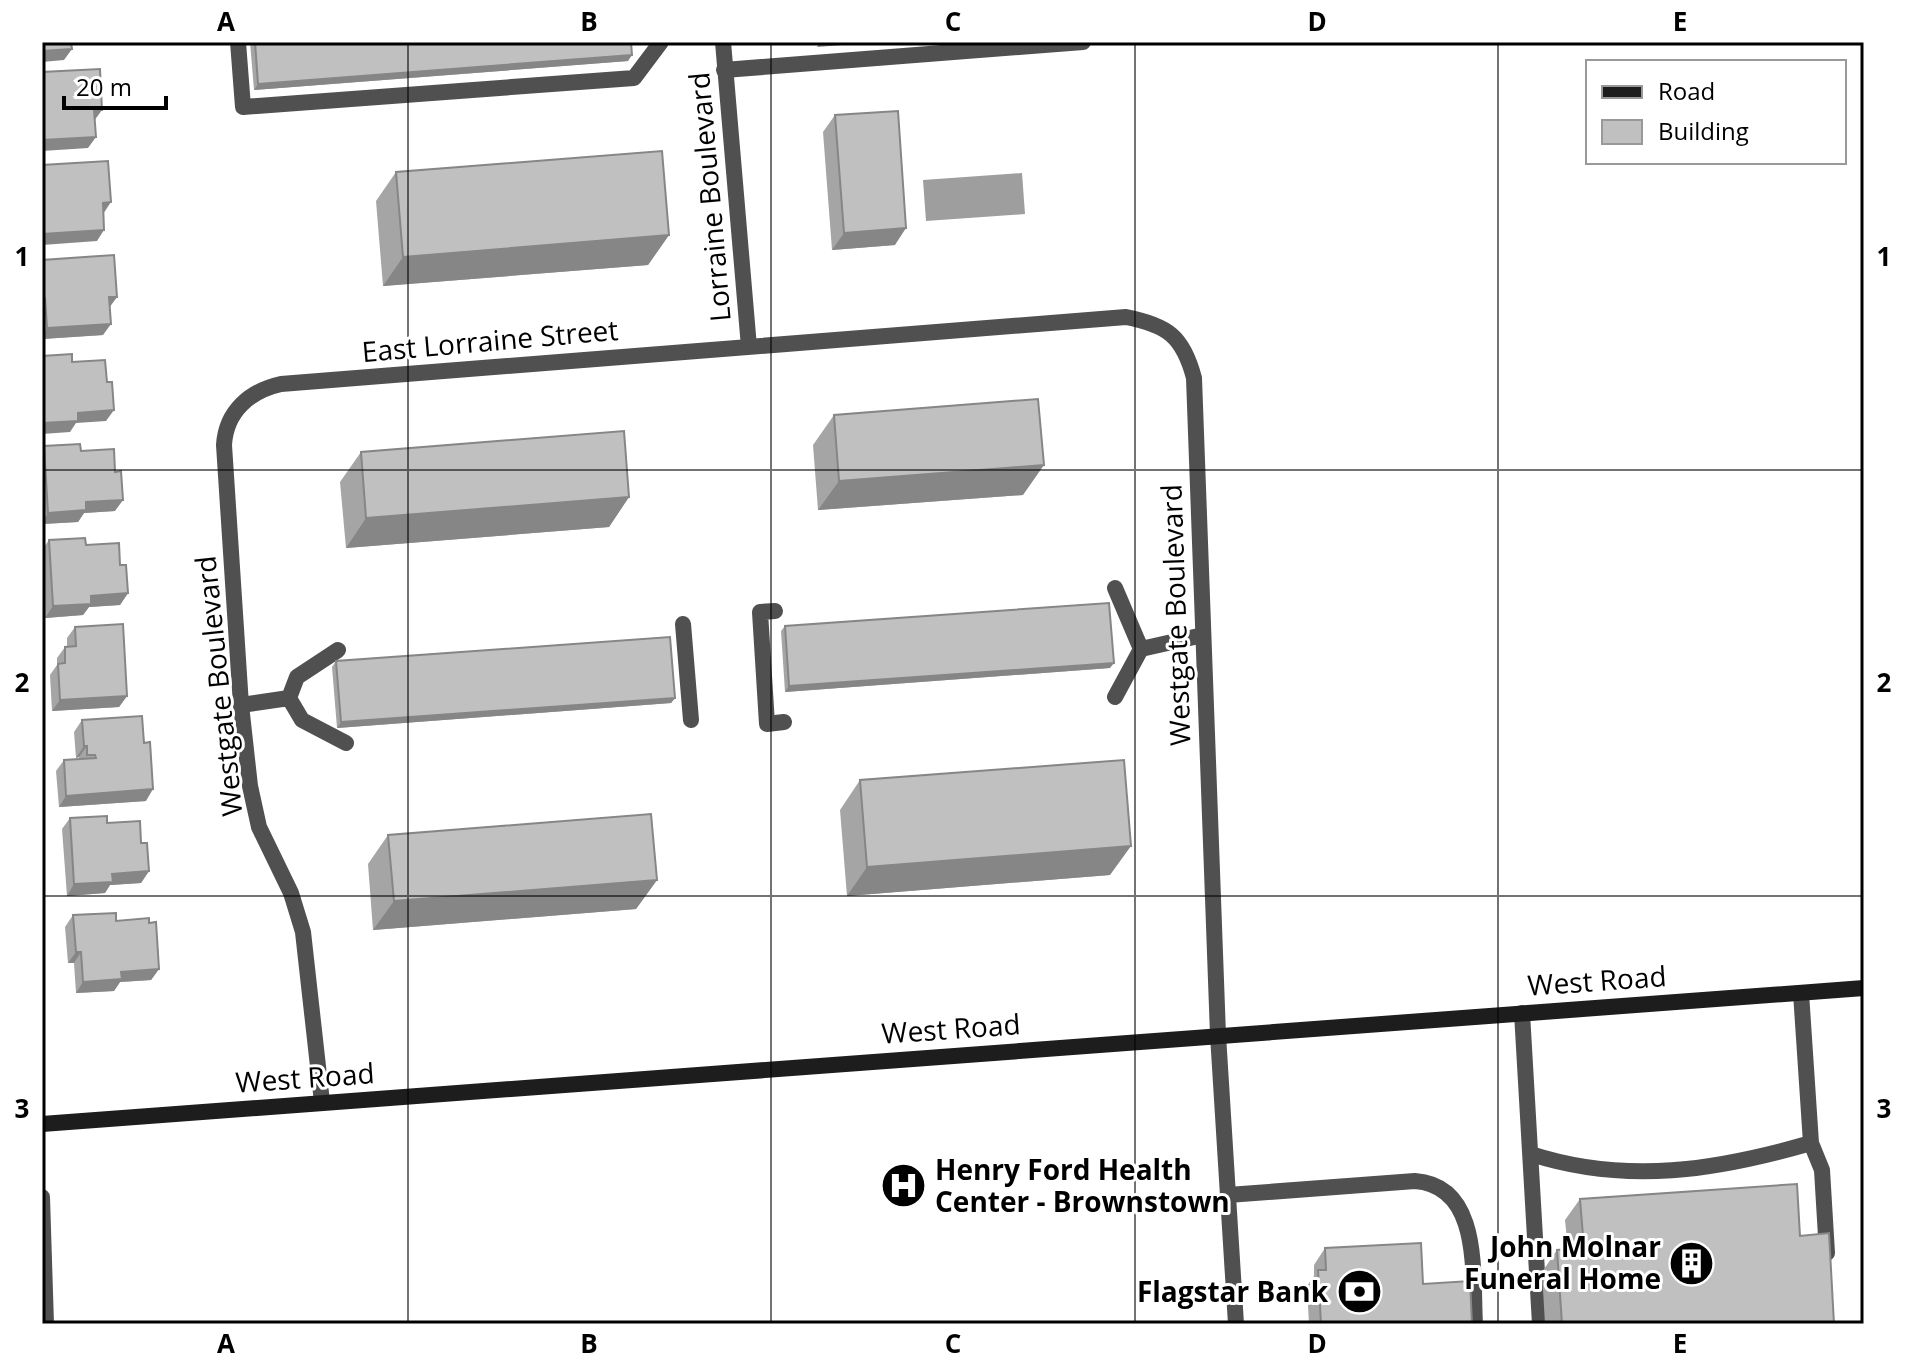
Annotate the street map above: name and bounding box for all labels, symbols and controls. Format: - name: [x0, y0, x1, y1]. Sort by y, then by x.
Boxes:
- text: A: [217, 3, 235, 39]
- text: B: [580, 3, 598, 39]
- text: C: [945, 3, 961, 39]
- text: D: [1307, 3, 1327, 39]
- text: E: [1673, 3, 1687, 39]
- scale bar: [64, 60, 166, 110]
- legend: [1586, 60, 1846, 164]
- text: 20 m: [76, 70, 132, 103]
- street label: Lorraine Boulevard: [679, 71, 739, 323]
- text: Road: [1658, 74, 1715, 107]
- text: Building: [1658, 114, 1749, 147]
- text: 1: [15, 238, 29, 274]
- text: 1: [1877, 238, 1891, 274]
- street label: East Lorraine Street: [360, 310, 620, 370]
- street label: Westgate Boulevard: [1151, 484, 1199, 746]
- street label: Westgate Boulevard: [185, 554, 251, 818]
- text: 2: [15, 664, 30, 700]
- text: 2: [1877, 664, 1892, 700]
- street label: West Road: [1526, 956, 1668, 1004]
- street label: West Road: [880, 1004, 1022, 1052]
- street label: West Road: [234, 1053, 376, 1101]
- text: 3: [15, 1090, 29, 1126]
- text: 3: [1877, 1090, 1891, 1126]
- place label: Henry Ford Health Center - Brownstown: [935, 1150, 1230, 1220]
- hospital icon: Henry Ford Health Center - Brownstown: [880, 1162, 928, 1210]
- place label: John Molnar Funeral Home: [1464, 1227, 1661, 1297]
- building icon: John Molnar Funeral Home: [1668, 1239, 1716, 1287]
- bank icon: Flagstar Bank: [1335, 1268, 1383, 1316]
- place label: Flagstar Bank: [1137, 1272, 1329, 1310]
- text: A: [217, 1325, 235, 1361]
- text: B: [580, 1325, 598, 1361]
- text: C: [945, 1325, 961, 1361]
- text: D: [1307, 1325, 1327, 1361]
- text: E: [1673, 1325, 1687, 1361]

